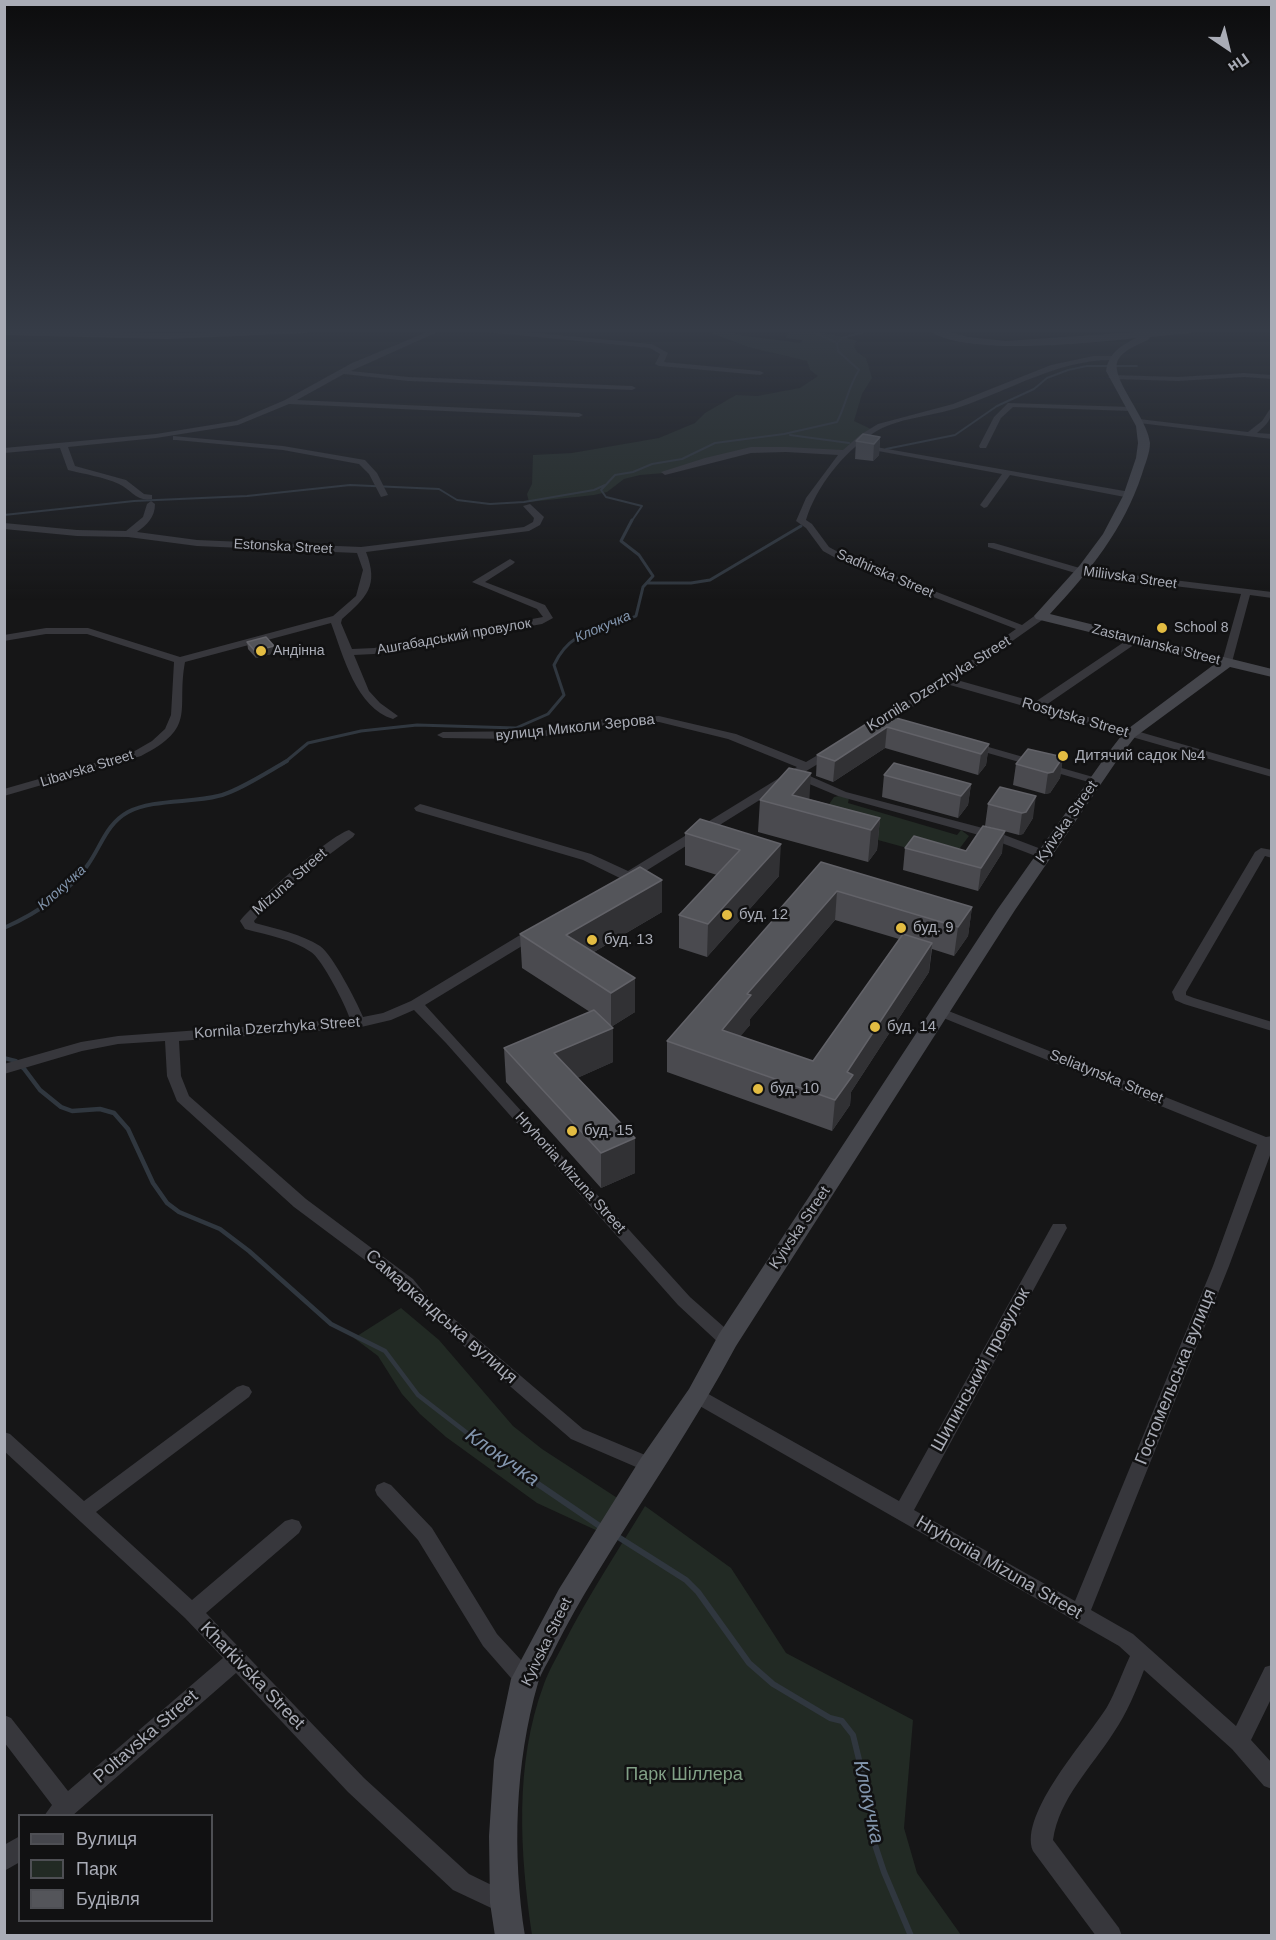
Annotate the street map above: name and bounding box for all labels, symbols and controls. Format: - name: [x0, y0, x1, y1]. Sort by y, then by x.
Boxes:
- north arrow: [1198, 18, 1258, 78]
- text: Пн: [1225, 50, 1252, 76]
- street label: Estonska Street: [233, 536, 333, 558]
- street label: Sadhirska Street: [834, 546, 936, 602]
- street label: Miliivska Street: [1082, 563, 1178, 593]
- water label: Клокучка: [572, 608, 634, 646]
- street label: Ашгабадський провулок: [376, 615, 532, 659]
- place label: School 8: [1174, 620, 1228, 636]
- street label: Zastavnianska Street: [1090, 621, 1222, 669]
- marker: School 8: [1155, 621, 1169, 635]
- street label: Kornila Dzerzhyka Street: [864, 632, 1014, 736]
- place label: Андінна: [273, 643, 325, 659]
- marker: Андінна: [254, 644, 268, 658]
- street label: Rostytska Street: [1020, 694, 1130, 742]
- street label: вулиця Миколи Зерова: [495, 711, 655, 745]
- street label: Libavska Street: [38, 747, 136, 791]
- place label: Дитячий садок №4: [1075, 747, 1205, 765]
- marker: Дитячий садок №4: [1056, 749, 1070, 763]
- street label: Kyivska Street: [1032, 778, 1102, 866]
- street label: Mizuna Street: [249, 845, 331, 919]
- water label: Клокучка: [34, 862, 90, 914]
- place label: буд. 12: [739, 906, 788, 924]
- marker: буд. 12: [720, 908, 734, 922]
- place label: буд. 9: [913, 919, 954, 937]
- marker: буд. 9: [894, 921, 908, 935]
- place label: буд. 13: [604, 931, 653, 949]
- marker: буд. 13: [585, 933, 599, 947]
- street label: Kornila Dzerzhyka Street: [194, 1013, 360, 1043]
- place label: буд. 14: [887, 1018, 936, 1036]
- marker: буд. 14: [868, 1020, 882, 1034]
- street label: Seliatynska Street: [1047, 1046, 1165, 1108]
- place label: буд. 10: [770, 1080, 819, 1098]
- marker: буд. 10: [751, 1082, 765, 1096]
- street label: Hryhoriia Mizuna Street: [511, 1109, 629, 1237]
- place label: буд. 15: [584, 1122, 633, 1140]
- marker: буд. 15: [565, 1124, 579, 1138]
- street label: Kyivska Street: [766, 1183, 834, 1273]
- street label: Самаркандська вулиця: [361, 1245, 521, 1389]
- street label: Шипинський провулок: [927, 1284, 1035, 1456]
- street label: Гостомельська вулиця: [1131, 1286, 1221, 1468]
- water label: Клокучка: [460, 1424, 544, 1492]
- street label: Hryhoriia Mizuna Street: [912, 1512, 1086, 1624]
- street label: Kyivska Street: [518, 1595, 576, 1689]
- street label: Kharkivska Street: [195, 1618, 309, 1734]
- street label: Poltavska Street: [89, 1686, 203, 1788]
- water label: Клокучка: [847, 1758, 889, 1846]
- park label: Парк Шіллера: [625, 1764, 743, 1786]
- legend: [18, 1814, 213, 1922]
- text: Вулиця: [76, 1829, 137, 1849]
- text: Парк: [76, 1859, 117, 1879]
- text: Будівля: [76, 1889, 140, 1909]

